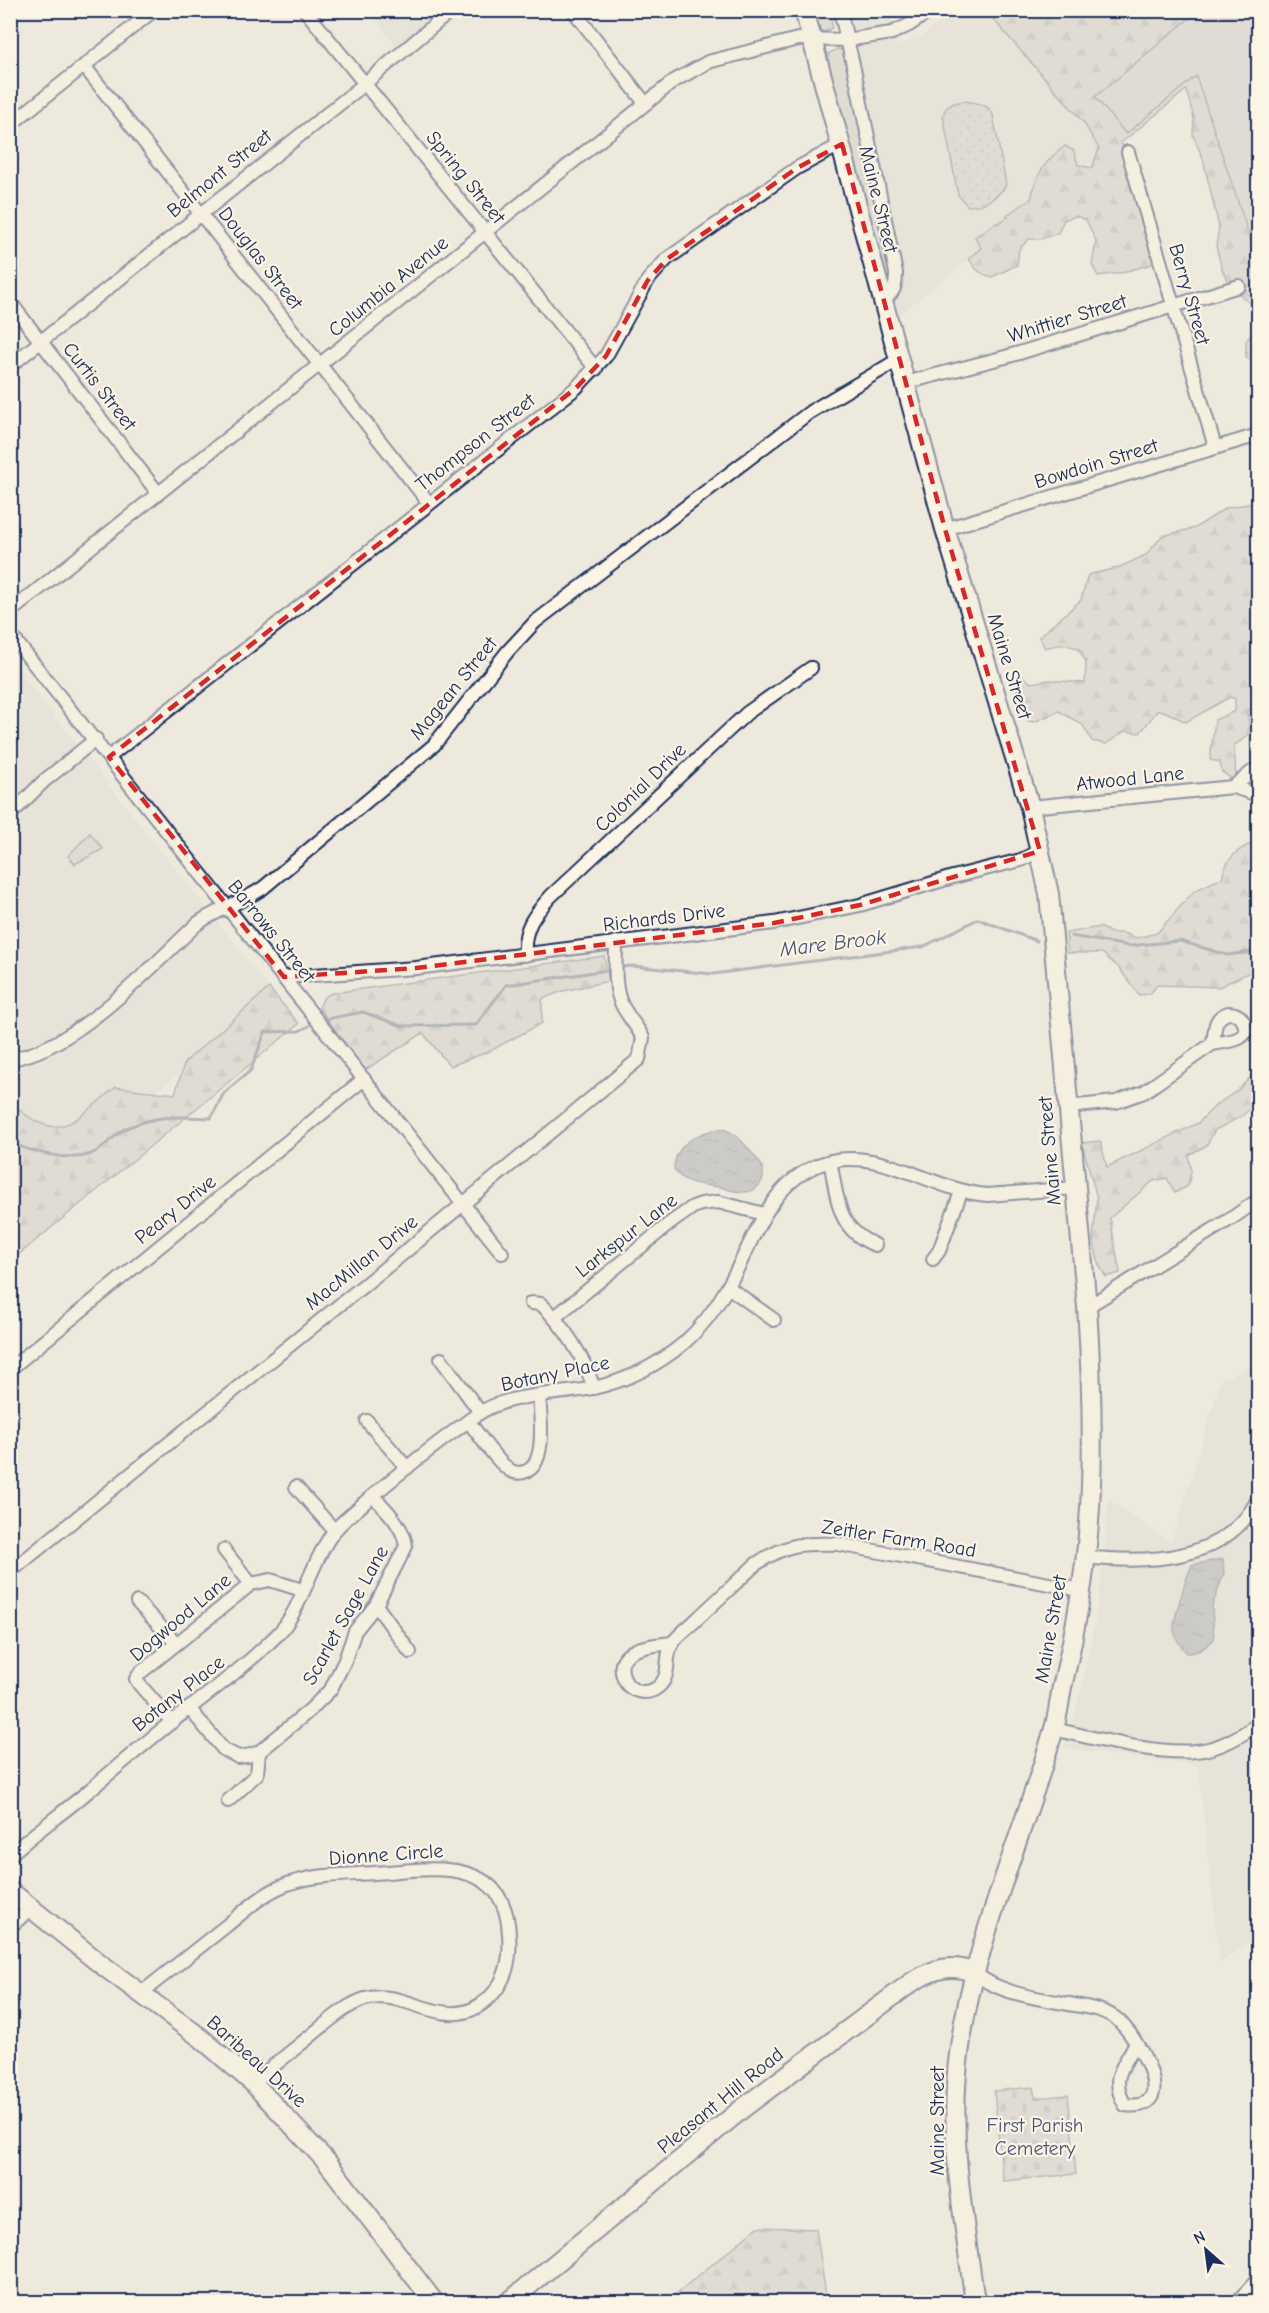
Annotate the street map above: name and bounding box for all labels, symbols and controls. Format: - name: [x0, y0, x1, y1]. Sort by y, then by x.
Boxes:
- street label: Belmont Street: [163, 124, 277, 222]
- street label: Spring Street: [421, 126, 511, 229]
- street label: Maine Street: [854, 143, 903, 256]
- street label: Douglas Street: [213, 202, 309, 315]
- street label: Columbia Avenue: [324, 231, 453, 342]
- street label: Berry Street: [1164, 241, 1215, 349]
- street label: Whittier Street: [1005, 289, 1131, 348]
- street label: Curtis Street: [58, 338, 142, 436]
- street label: Thompson Street: [411, 388, 541, 496]
- street label: Bowdoin Street: [1032, 433, 1162, 493]
- street label: Maine Street: [983, 610, 1037, 723]
- street label: Magean Street: [405, 631, 503, 744]
- street label: Colonial Drive: [590, 738, 691, 837]
- street label: Atwood Lane: [1075, 761, 1185, 796]
- street label: Barrows Street: [223, 875, 321, 988]
- street label: Richards Drive: [602, 899, 727, 936]
- water label: Mare Brook: [777, 924, 888, 962]
- street label: Maine Street: [1033, 1094, 1066, 1206]
- street label: Peary Drive: [130, 1170, 220, 1249]
- street label: Larkspur Lane: [571, 1189, 682, 1282]
- street label: MacMillan Drive: [300, 1210, 422, 1315]
- street label: Botany Place: [499, 1351, 612, 1396]
- street label: Zeitler Farm Road: [820, 1515, 978, 1562]
- street label: Scarlet Sage Lane: [298, 1542, 393, 1689]
- street label: Dogwood Lane: [125, 1568, 236, 1666]
- street label: Maine Street: [1030, 1572, 1072, 1685]
- street label: Botany Place: [128, 1650, 229, 1736]
- street label: Dionne Circle: [328, 1839, 444, 1870]
- street label: Baribeau Drive: [202, 2011, 311, 2112]
- street label: Pleasant Hill Road: [653, 2042, 788, 2158]
- street label: Maine Street: [926, 2065, 949, 2176]
- park label: First Parish Cemetery: [987, 2114, 1083, 2160]
- north arrow: [1176, 2220, 1236, 2280]
- text: N: [1191, 2227, 1208, 2248]

